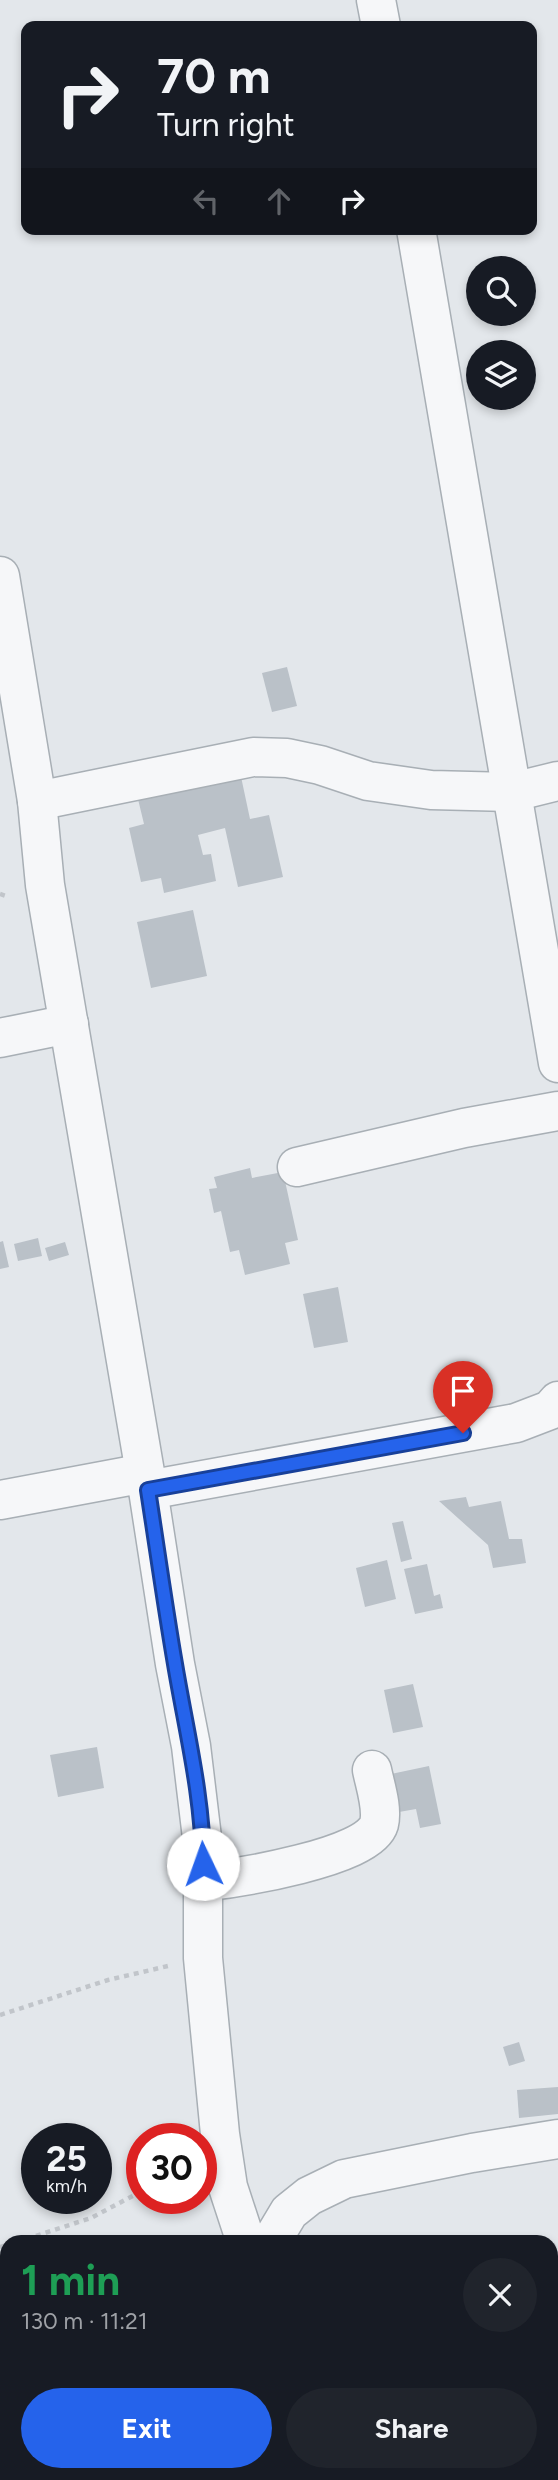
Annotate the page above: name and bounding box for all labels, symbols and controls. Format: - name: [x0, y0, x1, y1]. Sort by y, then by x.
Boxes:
- text: 70 m: [157, 46, 270, 105]
- icon: right: [42, 49, 133, 140]
- text: Turn right: [157, 106, 295, 144]
- icon: left: [187, 182, 225, 220]
- icon: ahead: [260, 182, 298, 220]
- icon: right: [333, 182, 371, 220]
- map controls: [466, 256, 536, 410]
- button: search: [466, 256, 536, 326]
- button: layers: [466, 340, 536, 410]
- pin: [433, 1361, 493, 1433]
- icon: arrive: [444, 1372, 482, 1410]
- position arrow: [166, 1827, 240, 1901]
- speed limit sign: 30: [126, 2123, 217, 2214]
- text: 25: [46, 2138, 87, 2180]
- text: km/h: [46, 2175, 87, 2197]
- text: 1 min: [21, 2255, 120, 2306]
- button: close: [463, 2258, 537, 2332]
- text: 130 m · 11:21: [21, 2307, 147, 2335]
- button: Exit: [21, 2388, 272, 2468]
- button: Share: [286, 2388, 537, 2468]

